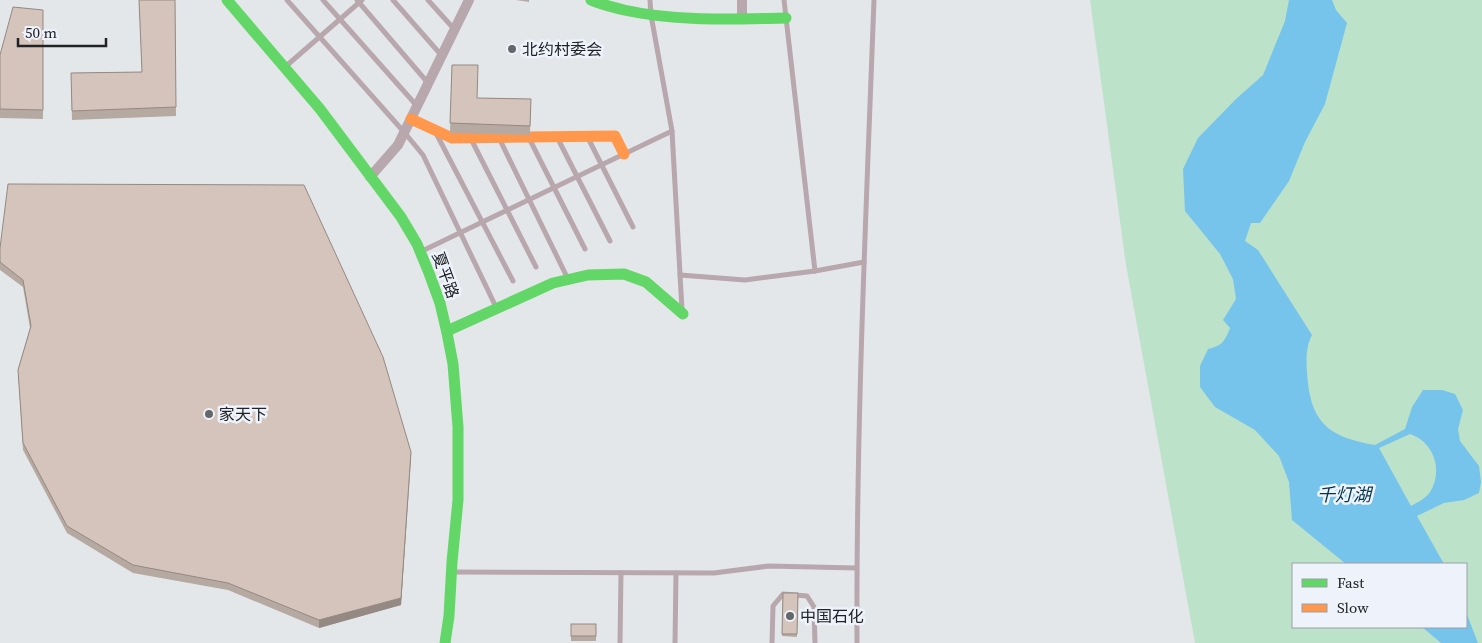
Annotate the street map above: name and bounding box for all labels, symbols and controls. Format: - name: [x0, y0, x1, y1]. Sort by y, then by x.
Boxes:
- scale bar: [18, 15, 105, 47]
- text: 50 m: [25, 22, 57, 43]
- place label: 北约村委会: [522, 38, 602, 60]
- marker: 北约村委会: [506, 43, 518, 55]
- street label: 夏平路: [427, 249, 465, 301]
- place label: 家天下: [219, 403, 267, 425]
- marker: 家天下: [203, 408, 215, 420]
- water label: 千灯湖: [1317, 482, 1374, 507]
- legend: [1292, 563, 1467, 628]
- text: Fast: [1337, 572, 1364, 593]
- text: Slow: [1337, 597, 1369, 618]
- place label: 中国石化: [800, 605, 864, 627]
- marker: 中国石化: [784, 610, 796, 622]

